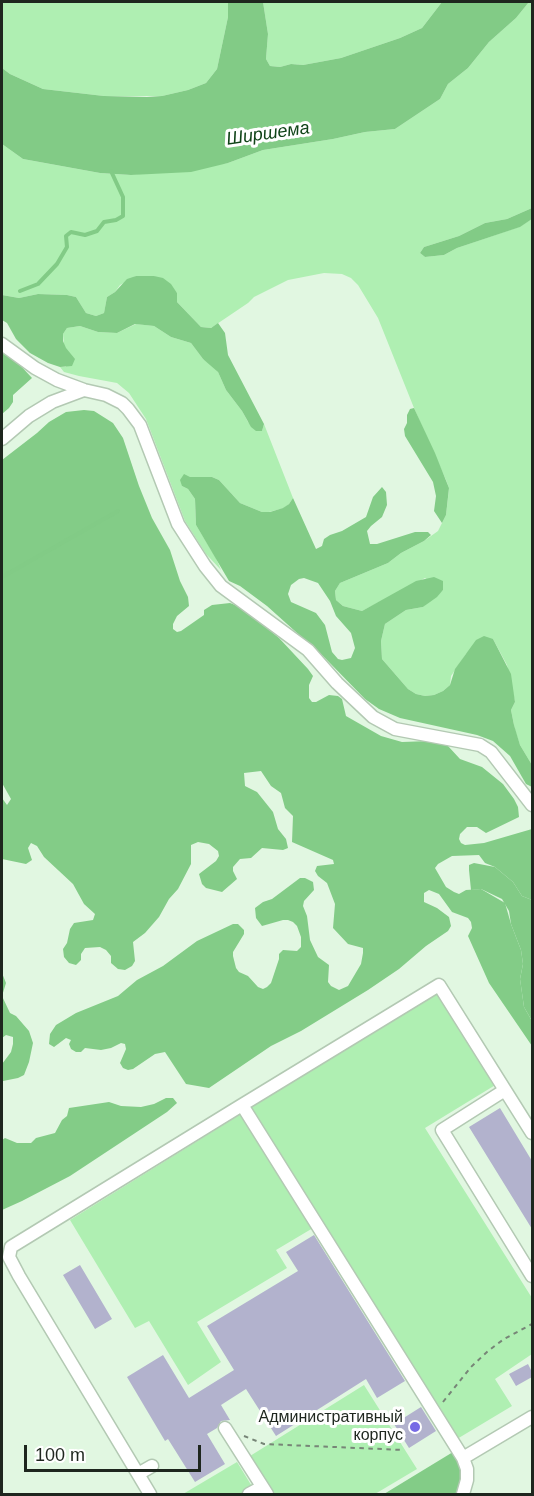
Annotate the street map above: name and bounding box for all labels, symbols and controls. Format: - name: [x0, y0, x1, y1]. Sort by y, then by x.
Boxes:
- water label: Ширшема: [225, 117, 311, 151]
- place label: Административный корпус: [258, 1408, 403, 1446]
- marker: Административный корпус: [408, 1420, 422, 1434]
- scale bar: [27, 1433, 204, 1471]
- text: 100 m: [35, 1445, 85, 1465]

